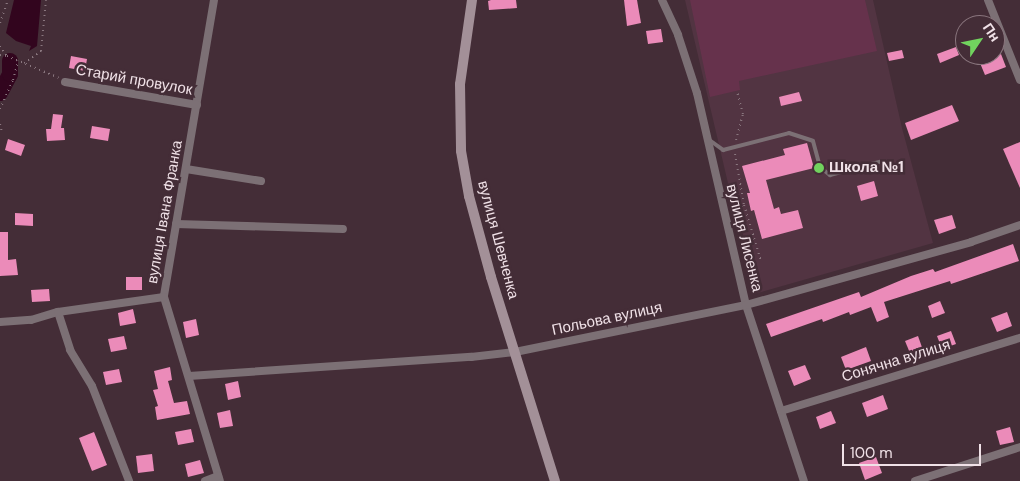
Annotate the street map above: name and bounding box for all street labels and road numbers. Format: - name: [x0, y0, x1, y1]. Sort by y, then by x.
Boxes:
- street label: Старий провулок: [74, 61, 194, 99]
- street label: вулиця Івана Франка: [144, 139, 186, 285]
- street label: вулиця Шевченка: [474, 179, 522, 301]
- street label: вулиця Лисенка: [722, 182, 766, 294]
- street label: Польова вулиця: [550, 299, 664, 339]
- street label: Сонячна вулиця: [839, 336, 953, 386]

